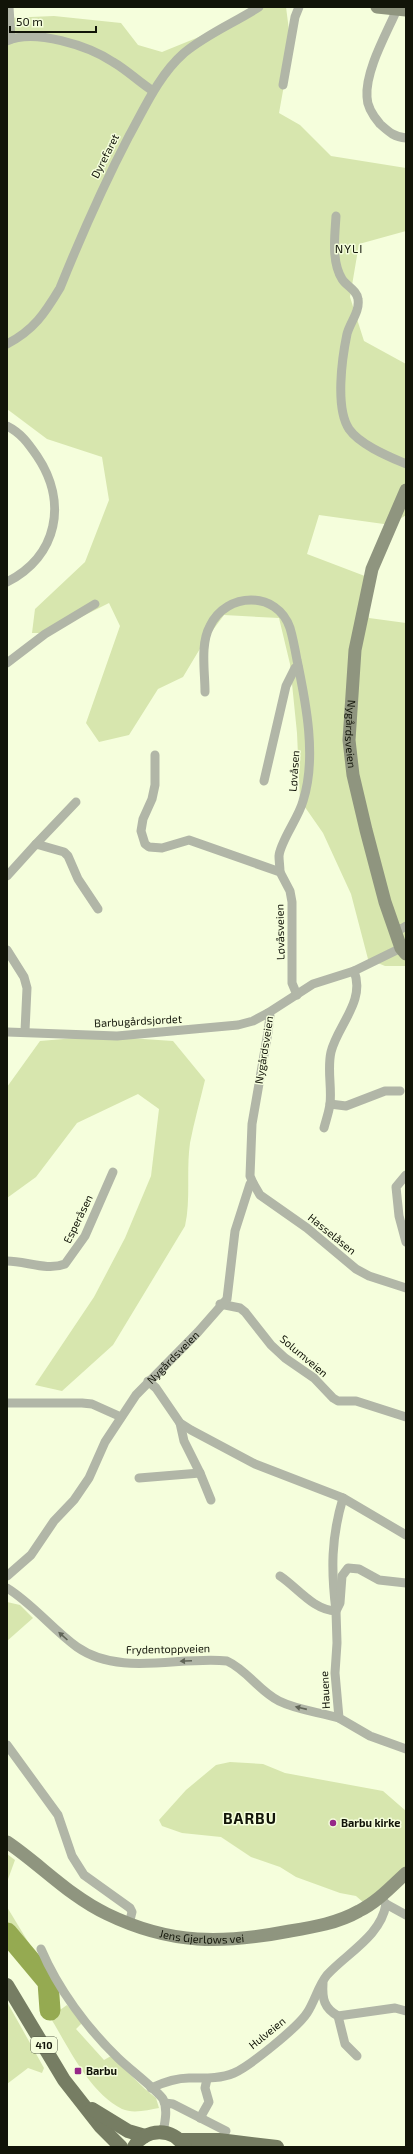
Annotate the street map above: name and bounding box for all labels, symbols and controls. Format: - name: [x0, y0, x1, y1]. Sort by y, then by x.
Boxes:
- scale bar: [10, 8, 96, 34]
- text: 50 m: [16, 14, 43, 28]
- street label: Dyrefaret: [88, 131, 121, 180]
- district label: NYLI: [335, 241, 363, 255]
- street label: Nygårdsveien: [343, 699, 359, 769]
- street label: Løvåsen: [286, 750, 301, 792]
- street label: Løvåsveien: [273, 904, 286, 960]
- street label: Barbugårdsjordet: [94, 1012, 182, 1030]
- street label: Nygårdsveien: [252, 1015, 275, 1085]
- street label: Esperåsen: [60, 1192, 95, 1245]
- street label: Hasselåsen: [306, 1210, 359, 1257]
- street label: Nygårdsveien: [144, 1328, 201, 1386]
- street label: Solumveien: [278, 1332, 331, 1379]
- one-way arrow: [58, 1631, 69, 1640]
- street label: Frydentoppveien: [126, 1641, 210, 1656]
- one-way arrow: [179, 1658, 192, 1664]
- street label: Hauene: [317, 1671, 332, 1709]
- one-way arrow: [295, 1704, 307, 1710]
- district label: BARBU: [223, 1809, 277, 1827]
- place label: Barbu kirke: [341, 1816, 400, 1829]
- marker: Barbu kirke: [328, 1818, 338, 1828]
- street label: Jens Gjerløws vei: [158, 1926, 245, 1946]
- street label: Hulveien: [246, 2014, 288, 2051]
- road number: 410: [31, 2037, 57, 2053]
- place label: Barbu: [86, 2064, 117, 2077]
- marker: Barbu: [73, 2066, 83, 2076]

